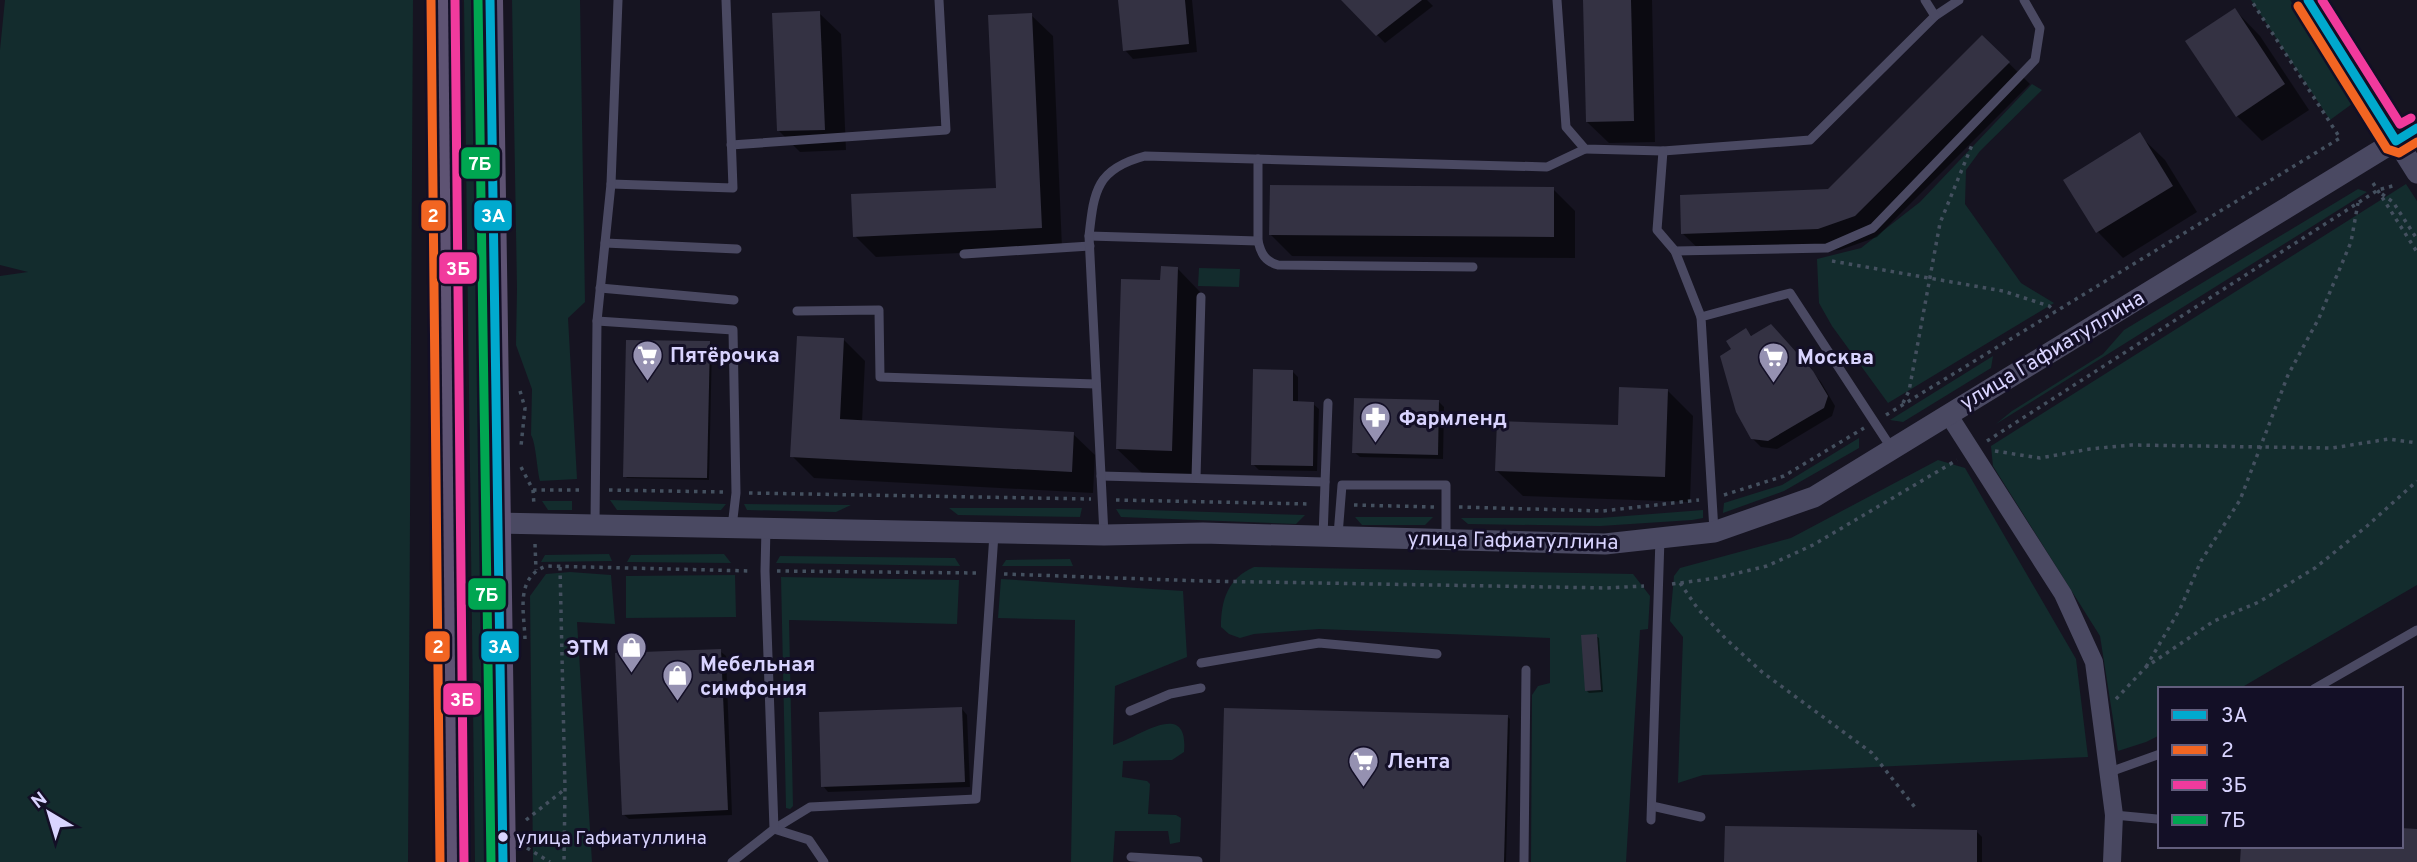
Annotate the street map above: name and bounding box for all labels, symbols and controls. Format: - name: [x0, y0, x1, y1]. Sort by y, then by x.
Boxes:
- line badge: 7Б: [460, 146, 501, 180]
- text: 7Б: [468, 153, 492, 177]
- line badge: 2: [420, 199, 447, 232]
- line badge: 3А: [473, 199, 513, 232]
- text: 2: [427, 205, 439, 229]
- text: 3А: [481, 205, 506, 229]
- line badge: 3Б: [438, 251, 478, 285]
- text: 3Б: [446, 258, 470, 282]
- street label: улица Гафиатуллина: [1955, 285, 2150, 417]
- supermarket icon: Пятёрочка: [630, 338, 664, 382]
- supermarket icon: Москва: [1757, 340, 1791, 384]
- place label: Пятёрочка: [670, 343, 780, 370]
- place label: Москва: [1797, 345, 1874, 372]
- pharmacy icon: Фармленд: [1359, 401, 1393, 445]
- place label: Фармленд: [1399, 406, 1507, 433]
- street label: улица Гафиатуллина: [1407, 526, 1619, 557]
- line badge: 7Б: [467, 577, 507, 611]
- text: 7Б: [475, 584, 499, 608]
- line badge: 2: [424, 630, 451, 663]
- line badge: 3А: [480, 630, 520, 663]
- shop icon: ЭТМ: [615, 631, 649, 675]
- text: 2: [432, 636, 444, 660]
- text: 3А: [488, 636, 513, 660]
- place label: ЭТМ: [566, 636, 609, 663]
- place label: Мебельная симфония: [700, 652, 815, 703]
- shop icon: Мебельная симфония: [660, 659, 694, 703]
- line badge: 3Б: [442, 682, 482, 716]
- legend: [2158, 687, 2403, 848]
- text: 3Б: [450, 689, 474, 713]
- text: 3А: [2221, 703, 2248, 730]
- text: 2: [2221, 738, 2234, 765]
- supermarket icon: Лента: [1347, 744, 1381, 788]
- place label: Лента: [1387, 749, 1450, 776]
- text: 3Б: [2221, 773, 2247, 800]
- north arrow: [14, 778, 84, 848]
- text: N: [27, 788, 53, 815]
- text: 7Б: [2221, 808, 2246, 835]
- place label: улица Гафиатуллина: [516, 827, 707, 851]
- marker: улица Гафиатуллина: [496, 830, 510, 844]

